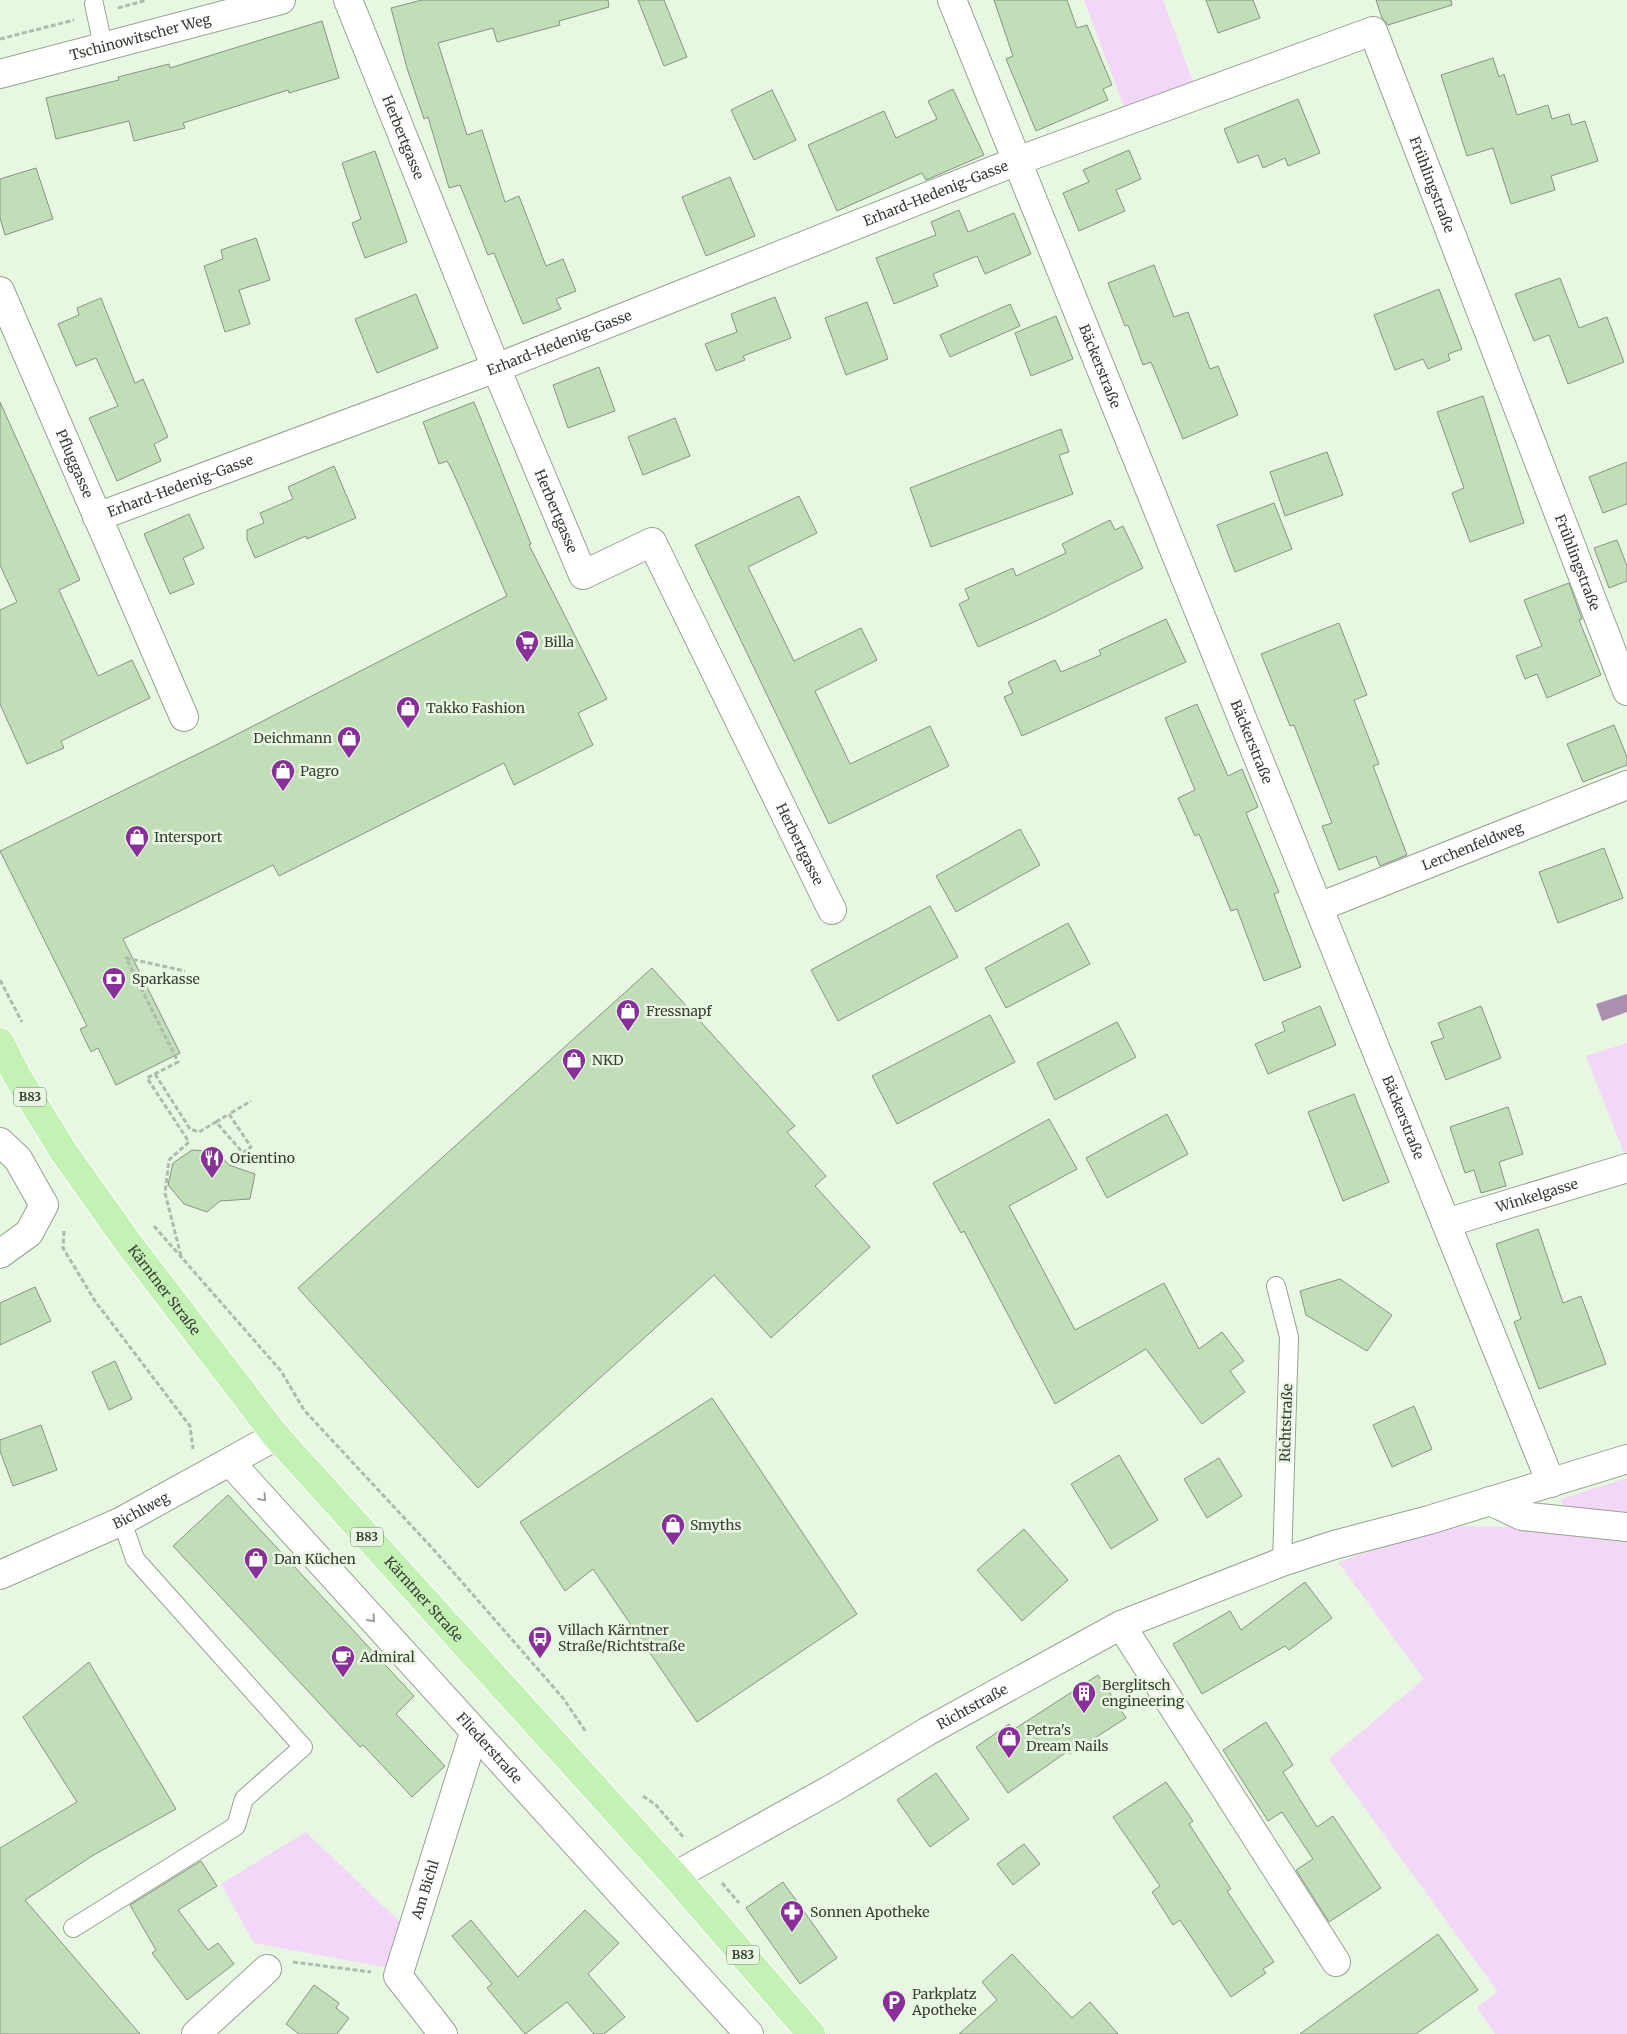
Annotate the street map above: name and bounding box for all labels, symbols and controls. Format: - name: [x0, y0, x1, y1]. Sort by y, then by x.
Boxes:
- street label: Tschinowitscher Weg: [68, 10, 213, 64]
- street label: Herbertgasse: [378, 93, 428, 182]
- street label: Frühlingstraße: [1405, 134, 1459, 235]
- street label: Erhard-Hedenig-Gasse: [861, 156, 1011, 230]
- street label: Erhard-Hedenig-Gasse: [484, 306, 634, 380]
- street label: Bäckerstraße: [1075, 322, 1125, 411]
- street label: Pfluggasse: [52, 426, 97, 501]
- street label: Erhard-Hedenig-Gasse: [105, 450, 256, 521]
- street label: Herbertgasse: [531, 467, 582, 556]
- street label: Frühlingstraße: [1551, 512, 1604, 613]
- supermarket icon: Billa: [514, 629, 540, 663]
- place label: Billa: [544, 633, 575, 651]
- shop icon: Takko Fashion: [395, 695, 421, 729]
- street label: Bäckerstraße: [1227, 697, 1277, 786]
- place label: Takko Fashion: [426, 699, 525, 717]
- shop icon: Deichmann: [336, 725, 362, 759]
- place label: Deichmann: [253, 729, 332, 747]
- shop icon: Pagro: [270, 758, 296, 792]
- place label: Pagro: [300, 762, 339, 780]
- street label: Herbertgasse: [772, 800, 827, 888]
- street label: Lerchenfeldweg: [1419, 818, 1526, 874]
- shop icon: Intersport: [124, 824, 150, 858]
- place label: Intersport: [154, 828, 223, 846]
- bank icon: Sparkasse: [101, 966, 127, 1000]
- place label: Sparkasse: [132, 970, 200, 988]
- shop icon: Fressnapf: [615, 998, 641, 1032]
- place label: Fressnapf: [646, 1002, 712, 1020]
- shop icon: NKD: [561, 1047, 587, 1081]
- place label: NKD: [592, 1051, 624, 1069]
- street label: Bäckerstraße: [1378, 1073, 1428, 1162]
- road number: B83: [14, 1088, 46, 1106]
- restaurant icon: Orientino: [199, 1145, 225, 1179]
- place label: Orientino: [230, 1149, 295, 1167]
- street label: Winkelgasse: [1493, 1174, 1580, 1217]
- street label: Kärntner Straße: [124, 1241, 205, 1339]
- street label: Richtstraße: [1276, 1384, 1296, 1462]
- street label: Bichlweg: [110, 1488, 173, 1533]
- one-way arrow: [257, 1492, 266, 1501]
- shop icon: Smyths: [660, 1512, 686, 1546]
- place label: Smyths: [690, 1516, 741, 1534]
- road number: B83: [351, 1528, 383, 1546]
- shop icon: Dan Küchen: [243, 1546, 269, 1580]
- place label: Dan Küchen: [274, 1550, 356, 1568]
- street label: Kärntner Straße: [381, 1553, 467, 1645]
- one-way arrow: [366, 1613, 375, 1622]
- place label: Villach Kärntner Straße/Richtstraße: [557, 1621, 685, 1655]
- bus stop icon: Villach Kärntner Straße/Richtstraße: [527, 1625, 553, 1659]
- cafe icon: Admiral: [330, 1644, 356, 1678]
- place label: Admiral: [359, 1648, 415, 1666]
- place label: Berglitsch engineering: [1102, 1676, 1185, 1710]
- street label: Richtstraße: [933, 1680, 1011, 1734]
- building icon: Berglitsch engineering: [1071, 1680, 1097, 1714]
- street label: Fliederstraße: [453, 1709, 526, 1787]
- place label: Petra's Dream Nails: [1026, 1721, 1109, 1755]
- shop icon: Petra's Dream Nails: [996, 1725, 1022, 1759]
- street label: Am Bichl: [407, 1857, 443, 1922]
- pharmacy icon: Sonnen Apotheke: [779, 1899, 805, 1933]
- place label: Sonnen Apotheke: [810, 1903, 930, 1921]
- road number: B83: [727, 1946, 759, 1964]
- place label: Parkplatz Apotheke: [911, 1985, 977, 2019]
- parking icon: Parkplatz Apotheke: [881, 1989, 907, 2023]

